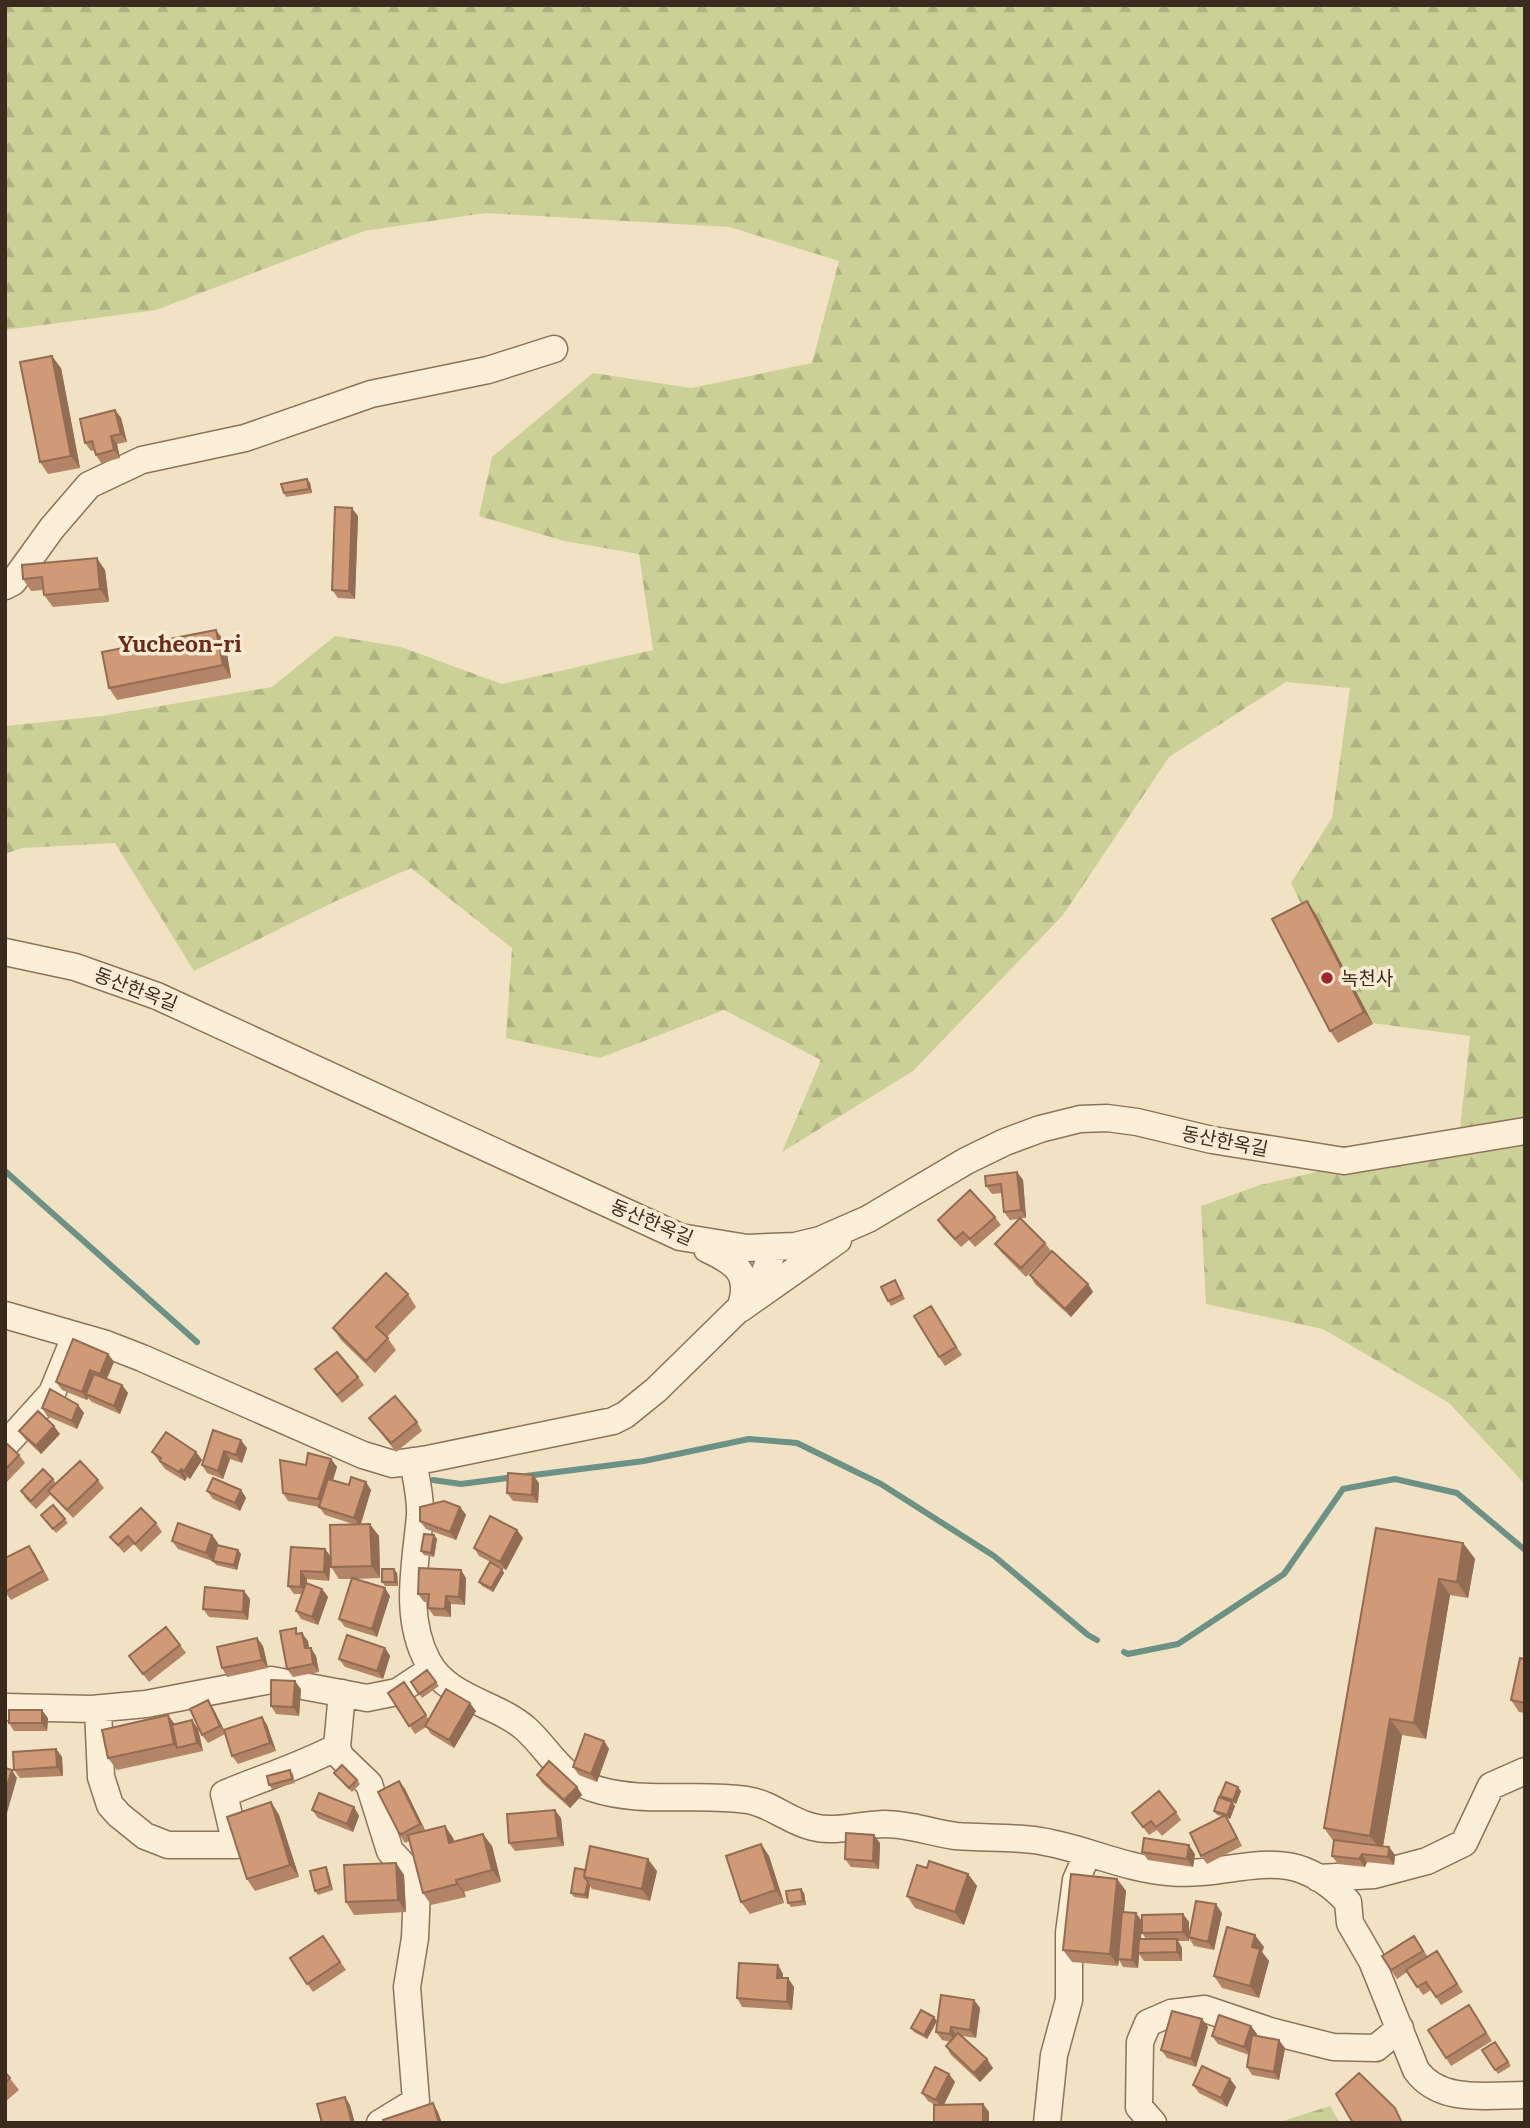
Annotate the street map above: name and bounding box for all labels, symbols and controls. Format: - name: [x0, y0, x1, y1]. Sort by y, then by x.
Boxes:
- district label: Yucheon-ri: [118, 629, 242, 658]
- street label: 동산한옥길: [91, 962, 181, 1016]
- place label: 녹천사: [1341, 966, 1393, 990]
- marker: 녹천사: [1319, 970, 1335, 986]
- street label: 동산한옥길: [1180, 1121, 1270, 1161]
- street label: 동산한옥길: [607, 1194, 697, 1250]

